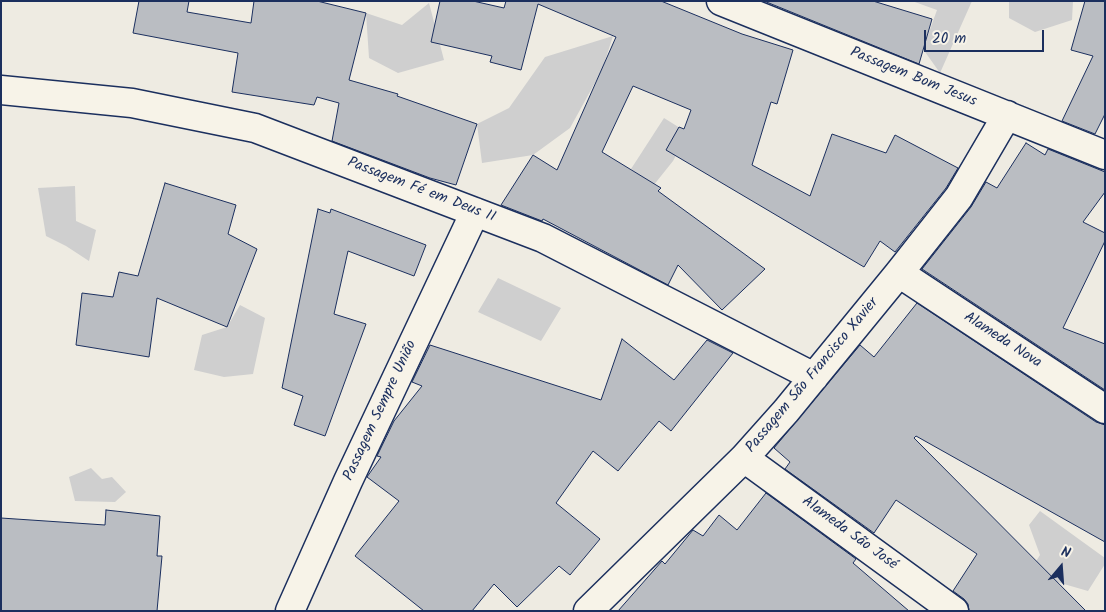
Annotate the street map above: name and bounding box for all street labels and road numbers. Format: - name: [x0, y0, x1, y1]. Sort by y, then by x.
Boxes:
- street label: Passagem Bom Jesus: [847, 44, 979, 112]
- street label: Passagem Fé em Deus II: [344, 154, 498, 228]
- street label: Passagem São Francisco Xavier: [743, 295, 883, 457]
- street label: Alameda Nova: [960, 309, 1044, 373]
- street label: Passagem Sempre União: [341, 338, 421, 484]
- street label: Alameda São José: [798, 493, 900, 575]

